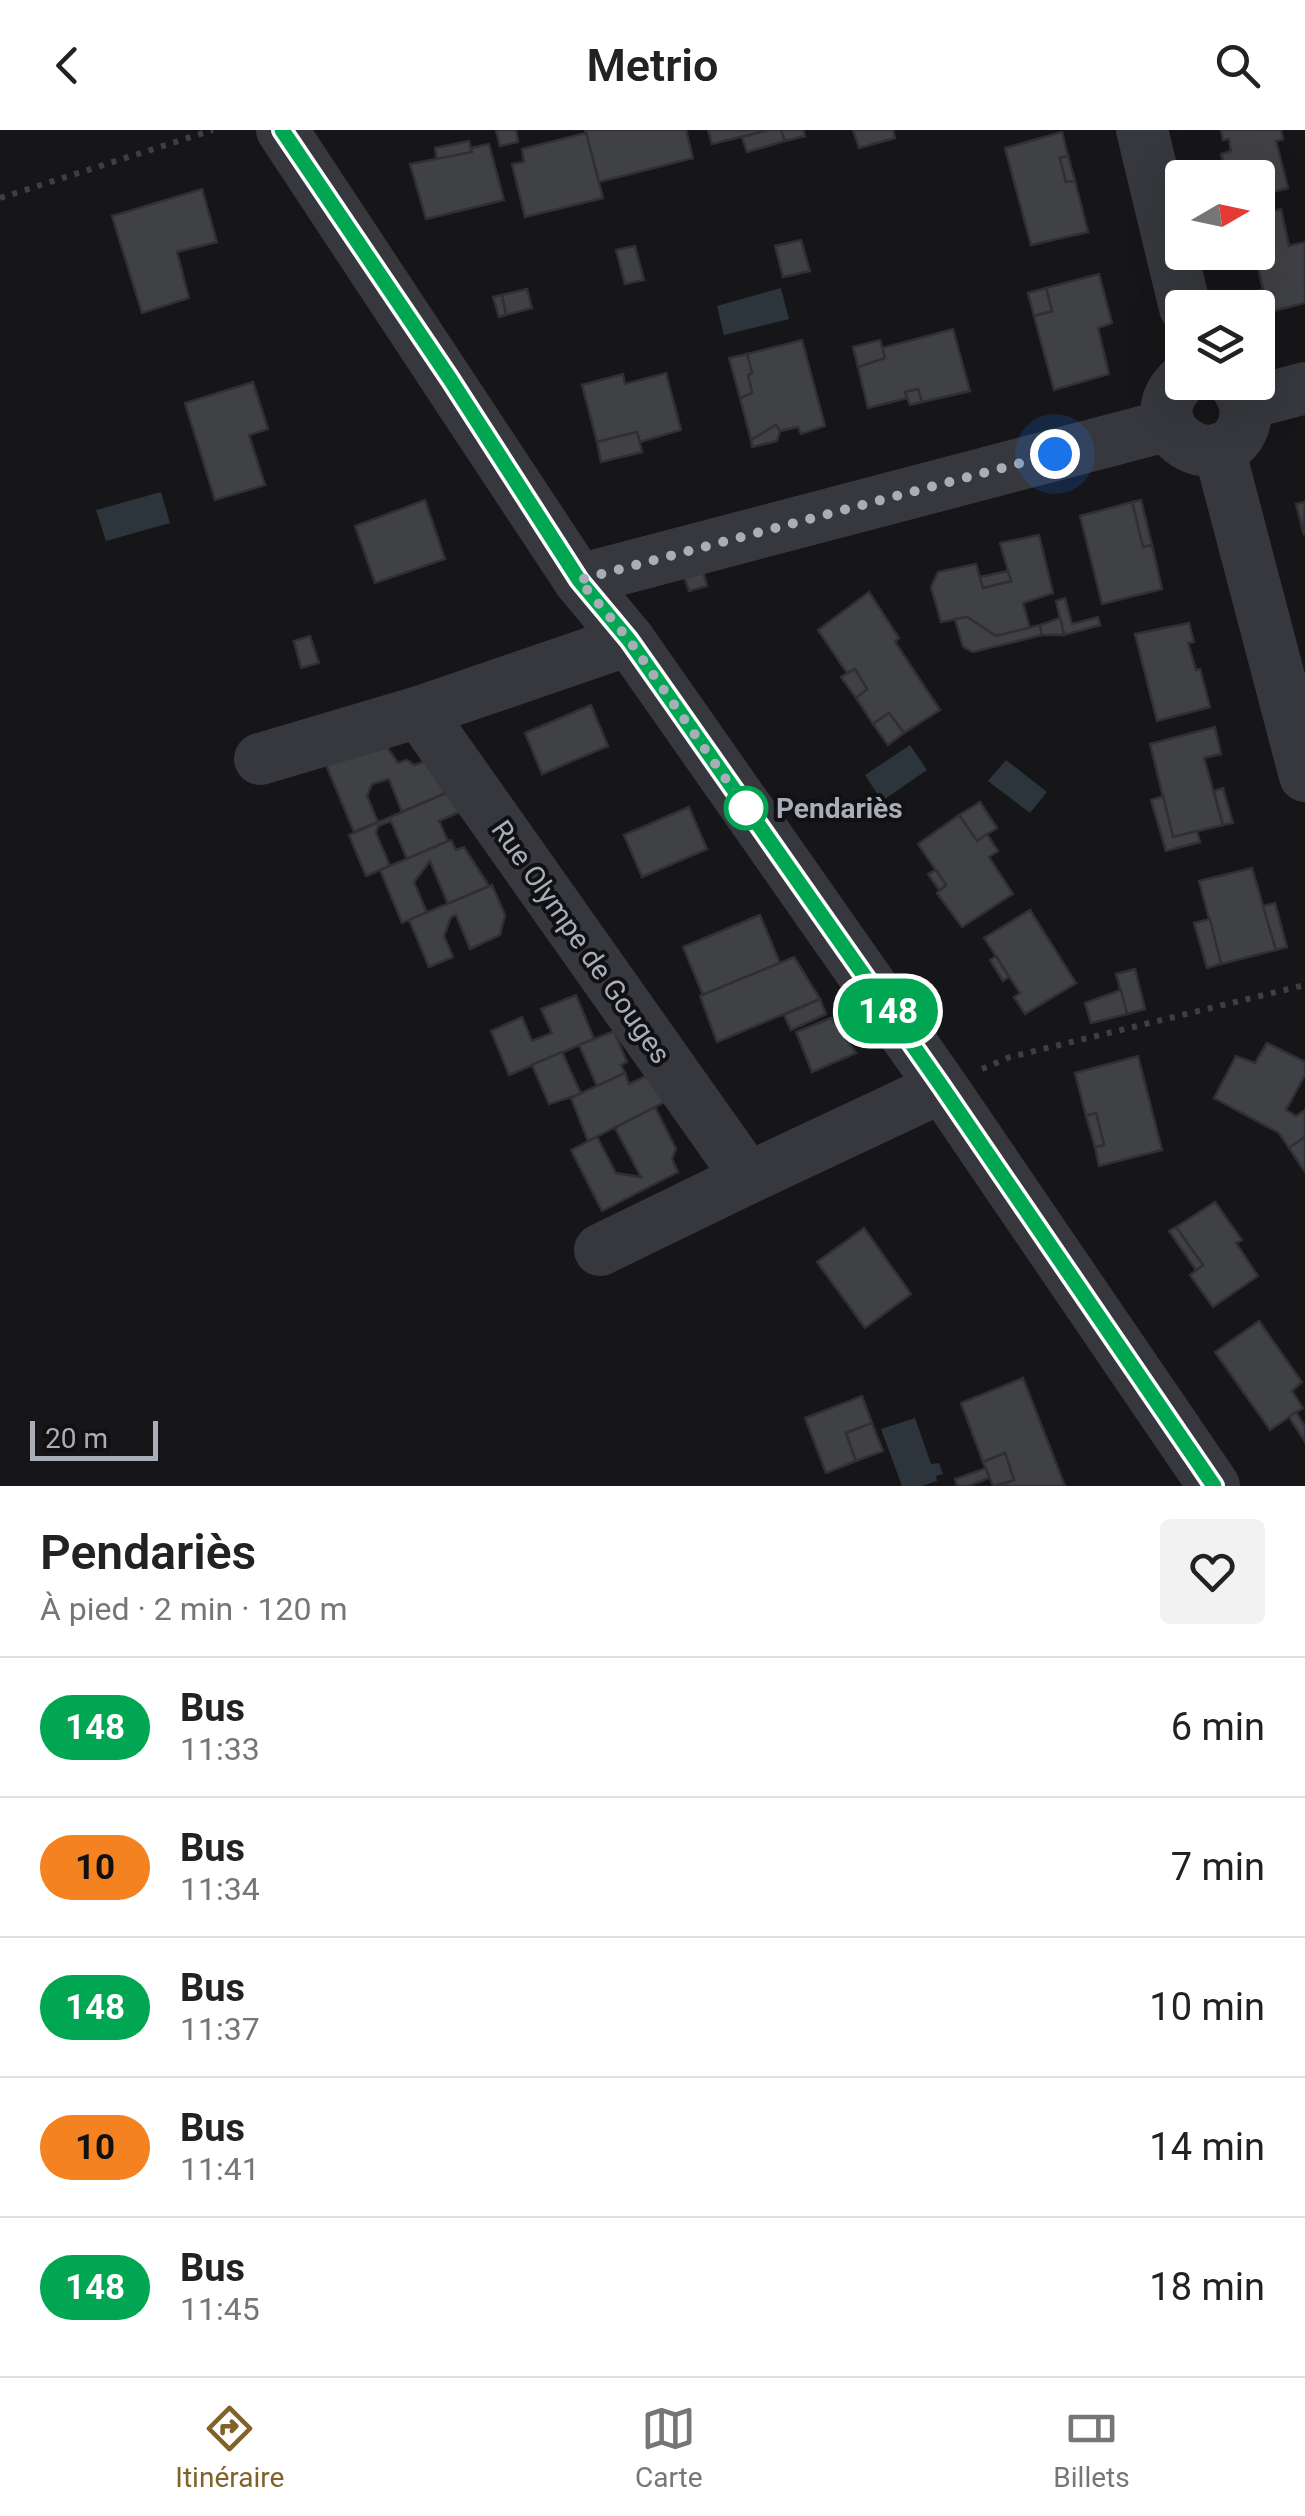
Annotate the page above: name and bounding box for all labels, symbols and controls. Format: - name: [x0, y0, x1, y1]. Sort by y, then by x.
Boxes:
- icon: back: [40, 38, 95, 93]
- icon: search: [1210, 38, 1265, 93]
- text: Metrio: [586, 39, 719, 92]
- north arrow: [1165, 160, 1275, 270]
- map controls: [1165, 160, 1275, 400]
- button: layers: [1165, 290, 1275, 400]
- your location: [1030, 429, 1080, 479]
- marker: Pendariès: [725, 787, 767, 829]
- place label: Pendariès: [776, 792, 903, 825]
- street label: Rue Olympe de Gouges: [485, 814, 677, 1070]
- line badge: 148: [830, 978, 946, 1044]
- text: 148: [858, 991, 918, 1032]
- scale bar: [30, 1416, 158, 1460]
- text: 20 m: [45, 1422, 108, 1455]
- button: heart: [1160, 1519, 1265, 1624]
- text: Pendariès: [40, 1524, 256, 1581]
- text: À pied · 2 min · 120 m: [40, 1590, 347, 1628]
- text: Bus: [180, 1686, 245, 1730]
- text: 6 min: [1171, 1705, 1265, 1749]
- text: 148: [65, 1707, 125, 1748]
- text: 11:33: [180, 1730, 260, 1768]
- text: Bus: [180, 1826, 245, 1870]
- text: 7 min: [1171, 1845, 1265, 1889]
- text: 10: [75, 1847, 115, 1888]
- text: 11:34: [180, 1870, 260, 1908]
- text: Bus: [180, 1966, 245, 2010]
- text: 10 min: [1149, 1985, 1265, 2029]
- text: 148: [65, 1987, 125, 2028]
- text: 11:37: [180, 2010, 260, 2048]
- text: Bus: [180, 2106, 245, 2150]
- text: 14 min: [1149, 2125, 1265, 2169]
- text: 10: [75, 2127, 115, 2168]
- text: 11:41: [180, 2150, 260, 2188]
- text: Bus: [180, 2246, 245, 2290]
- text: 18 min: [1149, 2265, 1265, 2309]
- text: 148: [65, 2267, 125, 2308]
- text: 11:45: [180, 2290, 260, 2328]
- tab: Itinéraire: [175, 2401, 284, 2494]
- tab: Carte: [635, 2401, 703, 2494]
- tab: Billets: [1053, 2401, 1130, 2494]

